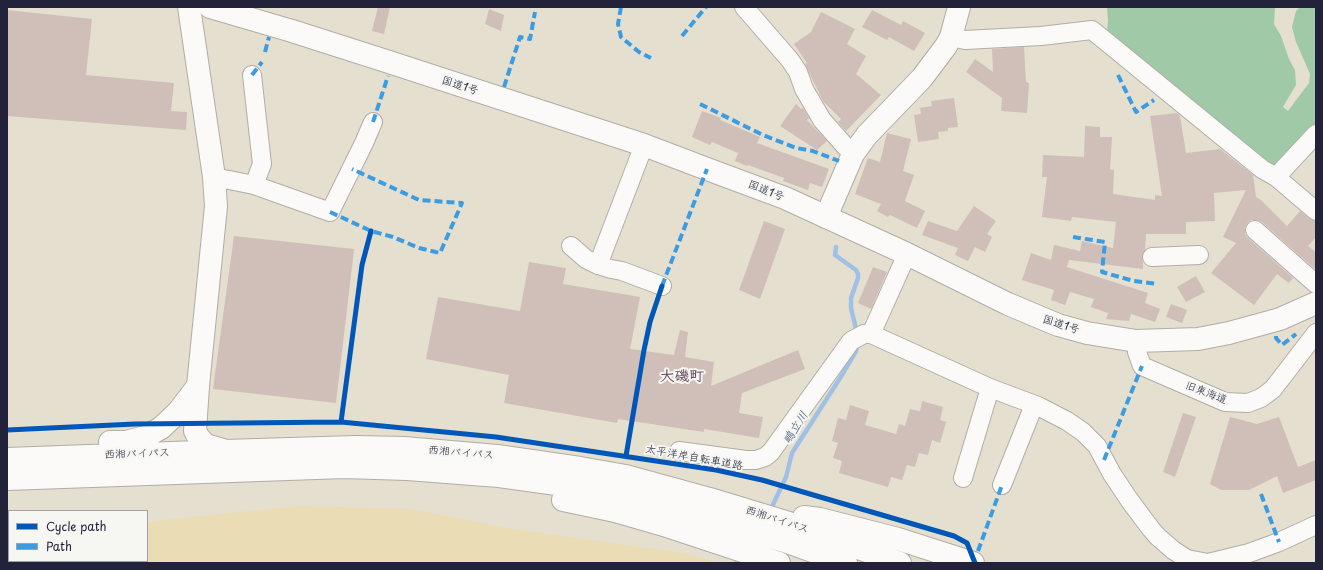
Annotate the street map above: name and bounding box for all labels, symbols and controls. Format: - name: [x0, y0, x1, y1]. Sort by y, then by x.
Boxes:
- street label: 国道1号: [440, 74, 480, 98]
- street label: 国道1号: [746, 178, 786, 204]
- street label: 国道1号: [1041, 313, 1081, 337]
- district label: 大磯町: [660, 368, 704, 386]
- street label: 旧東海道: [1183, 379, 1229, 407]
- water label: 鴫立川: [780, 409, 812, 447]
- street label: 太平洋岸自転車道路: [644, 443, 744, 473]
- street label: 西湘バイパス: [428, 444, 494, 462]
- street label: 西湘バイパス: [104, 446, 170, 462]
- street label: 西湘バイパス: [744, 504, 810, 536]
- legend: [8, 510, 148, 562]
- text: Cycle path: [46, 517, 107, 535]
- text: Path: [46, 537, 72, 555]

